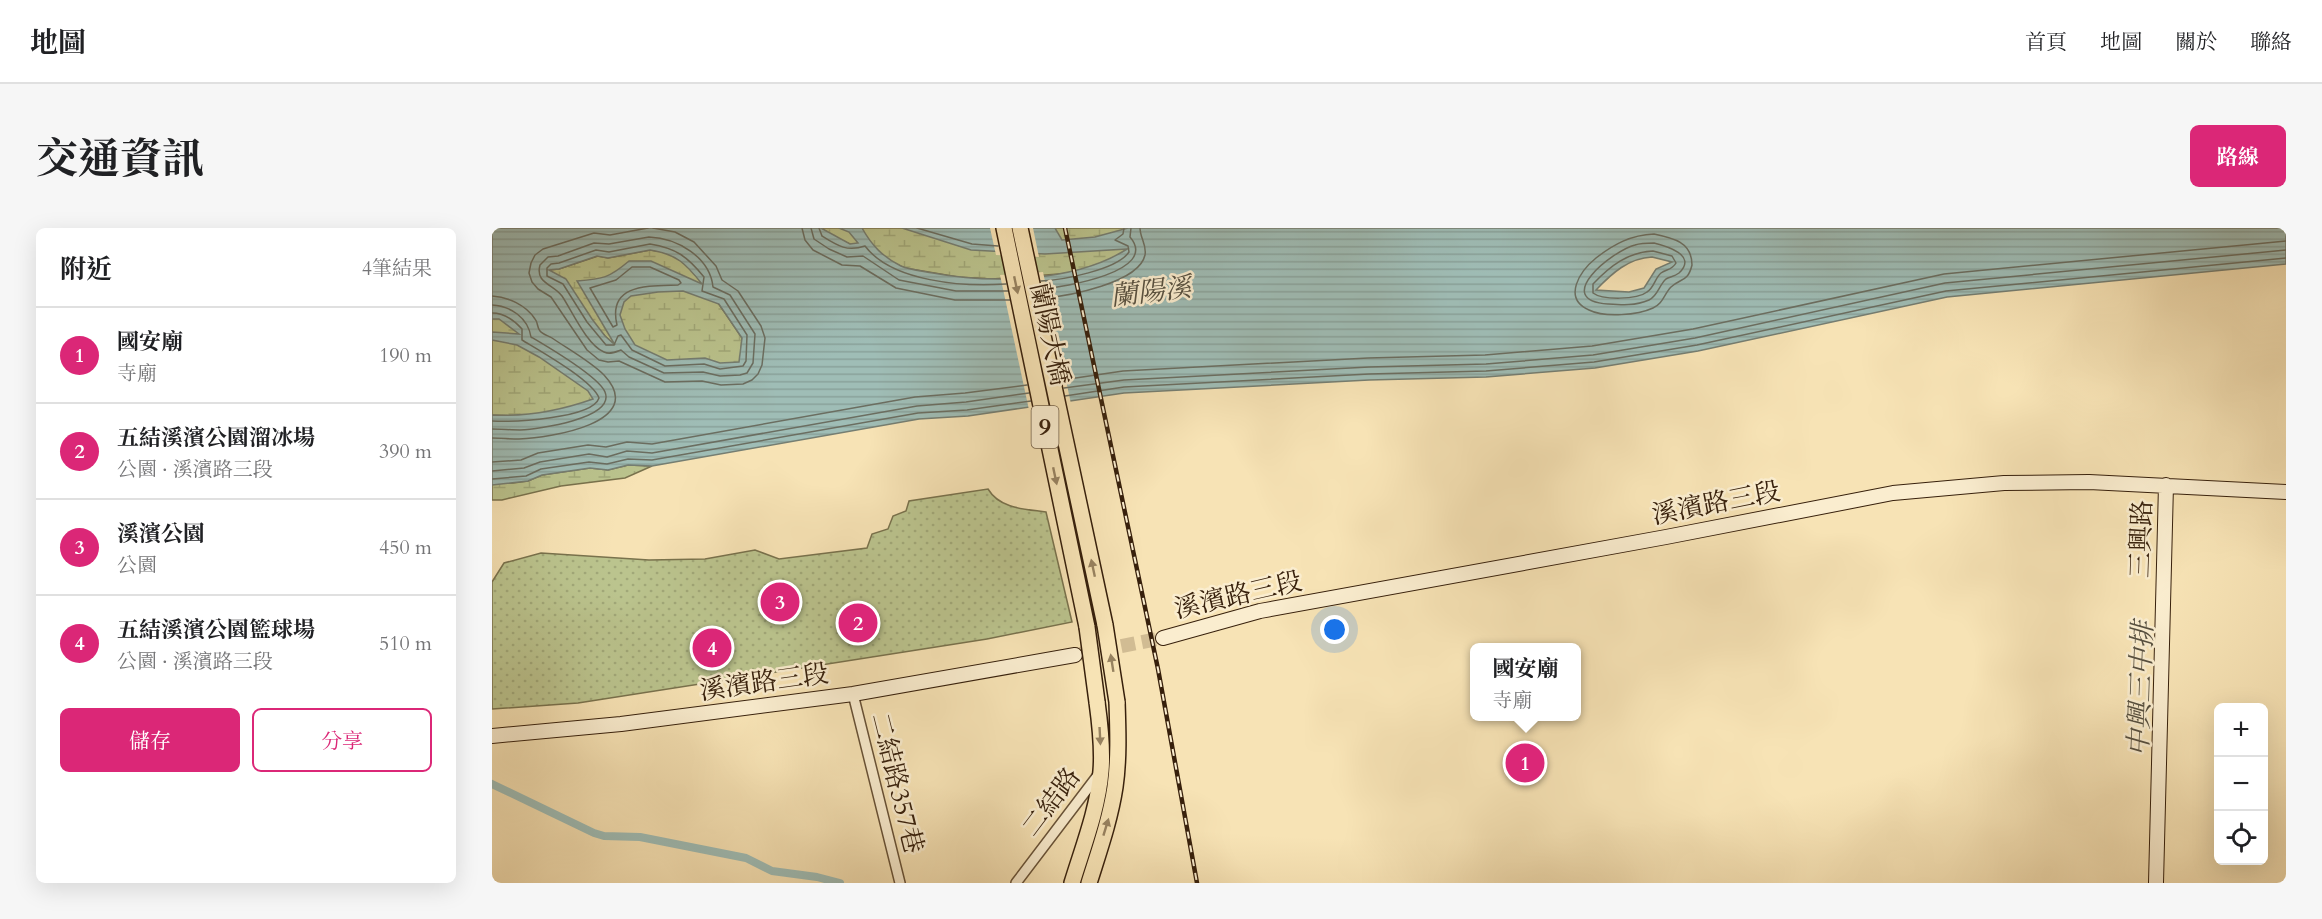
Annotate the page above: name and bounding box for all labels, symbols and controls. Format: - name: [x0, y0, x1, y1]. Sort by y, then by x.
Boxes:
- text: 地圖: [30, 24, 86, 62]
- text: 首頁: [2025, 28, 2067, 57]
- text: 地圖: [2100, 28, 2142, 57]
- text: 關於: [2175, 28, 2217, 57]
- text: 聯絡: [2250, 28, 2292, 57]
- button: 路線: [2190, 125, 2286, 187]
- text: 交通資訊: [36, 131, 204, 188]
- text: 附近: [60, 252, 112, 287]
- text: 4筆結果: [362, 255, 432, 282]
- water label: 蘭陽溪: [1109, 268, 1196, 315]
- one-way arrow: [1011, 276, 1021, 295]
- street label: 蘭陽大橋: [1022, 279, 1078, 389]
- text: 國安廟: [117, 327, 183, 357]
- text: 1: [74, 342, 85, 369]
- text: 190 m: [379, 342, 432, 369]
- text: 寺廟: [117, 360, 157, 387]
- road number: 9: [1032, 406, 1058, 448]
- text: 五結溪濱公園溜冰場: [117, 423, 315, 453]
- text: 2: [74, 438, 85, 465]
- text: 390 m: [379, 438, 432, 465]
- text: 公園 · 溪濱路三段: [117, 456, 273, 483]
- one-way arrow: [1051, 467, 1061, 485]
- street label: 溪濱路三段: [1649, 473, 1783, 533]
- street label: 三興路: [2122, 499, 2160, 579]
- text: 溪濱公園: [117, 519, 205, 549]
- text: 3: [74, 534, 85, 561]
- text: 450 m: [379, 534, 432, 561]
- text: 公園: [117, 552, 157, 579]
- one-way arrow: [1087, 558, 1097, 577]
- street label: 溪濱路三段: [1171, 563, 1305, 627]
- pin: 3: [760, 580, 800, 625]
- pin: 2: [838, 600, 878, 646]
- text: 五結溪濱公園籃球場: [117, 615, 315, 645]
- your location: [1320, 615, 1349, 644]
- water label: 中興三中排: [2120, 617, 2162, 757]
- pin: 4: [692, 626, 732, 670]
- text: 4: [74, 630, 85, 657]
- text: 510 m: [379, 630, 432, 657]
- popup: [1470, 643, 1581, 721]
- text: 公園 · 溪濱路三段: [117, 648, 273, 675]
- one-way arrow: [1107, 654, 1116, 673]
- text: 國安廟: [1492, 654, 1559, 684]
- street label: 溪濱路三段: [697, 656, 831, 708]
- text: 寺廟: [1492, 687, 1532, 714]
- map controls: [2214, 703, 2268, 865]
- button: +: [2214, 703, 2268, 757]
- button: 儲存: [60, 708, 240, 772]
- button: 分享: [252, 708, 432, 772]
- street label: 二結路357巷: [863, 709, 931, 857]
- one-way arrow: [1096, 727, 1105, 746]
- pin: 1: [1506, 740, 1544, 786]
- button: −: [2214, 757, 2268, 811]
- street label: 二結路: [1014, 760, 1088, 844]
- button: locate: [2214, 811, 2268, 865]
- one-way arrow: [1102, 818, 1111, 836]

